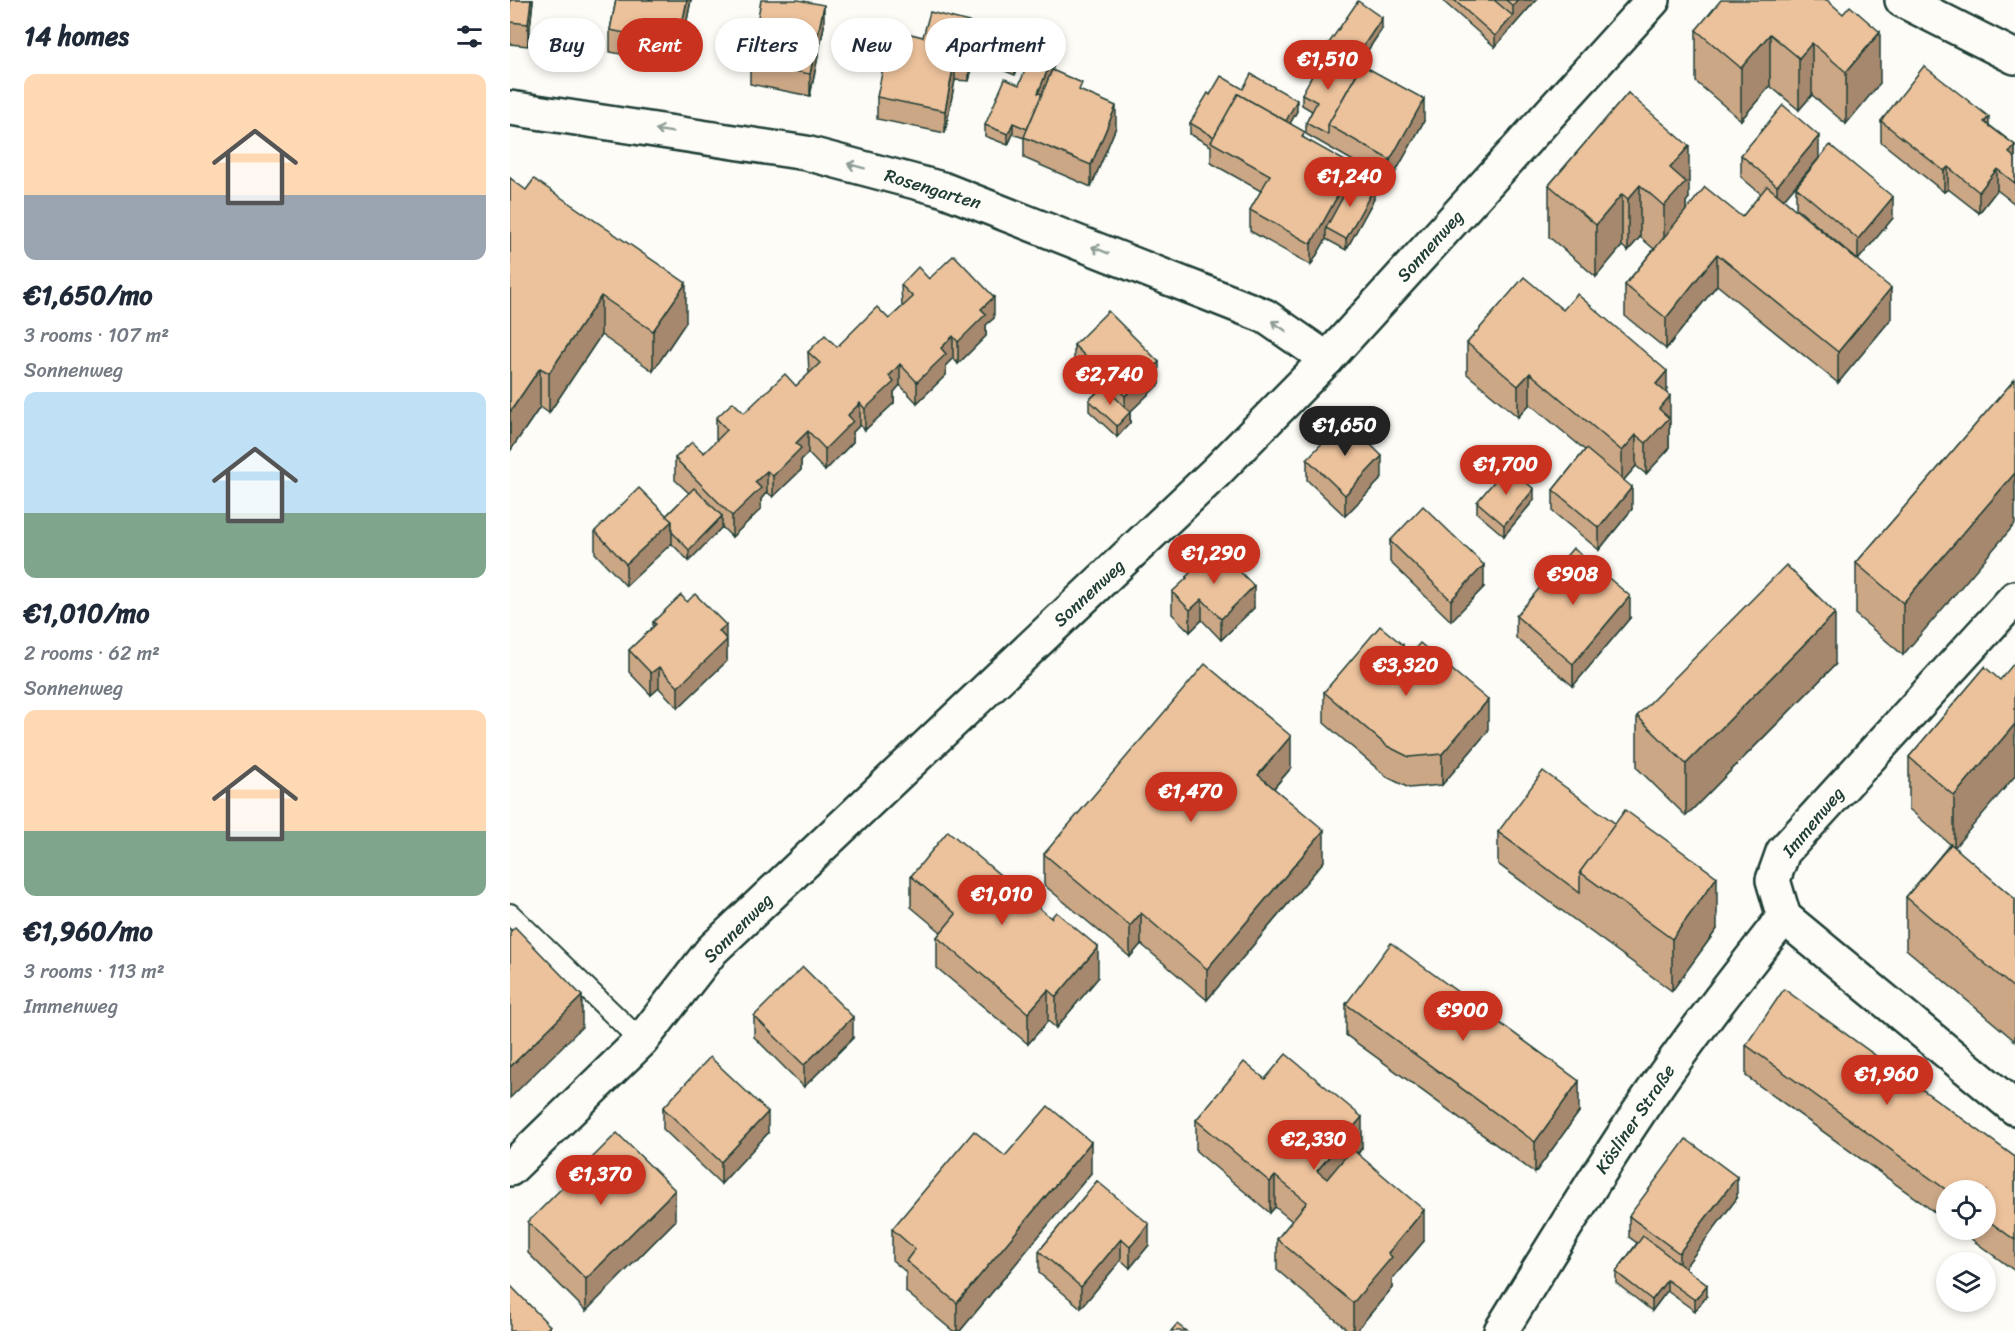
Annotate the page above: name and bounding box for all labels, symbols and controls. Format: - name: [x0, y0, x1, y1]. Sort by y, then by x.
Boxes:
- text: 14 homes: [24, 13, 129, 59]
- chip: Buy: [528, 18, 605, 72]
- chip: Rent: [617, 18, 703, 72]
- chip: Filters: [715, 18, 819, 72]
- chip: New: [831, 18, 913, 72]
- chip: Apartment: [925, 18, 1066, 72]
- icon: filters: [453, 20, 486, 53]
- pin: €1,510: [1279, 40, 1377, 91]
- text: €1,510: [1298, 42, 1358, 77]
- icon: home: [201, 113, 309, 221]
- one-way arrow: [655, 125, 675, 136]
- pin: €1,240: [1301, 157, 1399, 208]
- street label: Rosengarten: [881, 159, 986, 219]
- text: €1,240: [1318, 159, 1382, 194]
- one-way arrow: [847, 160, 866, 172]
- street label: Sonnenweg: [1388, 202, 1472, 290]
- one-way arrow: [1091, 244, 1109, 255]
- text: €1,650/mo: [24, 272, 153, 318]
- text: 3 rooms · 107 m²: [24, 318, 169, 353]
- one-way arrow: [1271, 320, 1287, 332]
- text: Sonnenweg: [24, 353, 123, 388]
- pin: €2,740: [1061, 355, 1159, 406]
- text: €2,740: [1077, 357, 1143, 392]
- pin: €1,650: [1296, 406, 1394, 457]
- text: €1,650: [1313, 408, 1377, 443]
- icon: home: [201, 431, 309, 539]
- pin: €1,700: [1457, 445, 1555, 496]
- text: €1,700: [1474, 447, 1538, 482]
- pin: €1,290: [1165, 534, 1263, 585]
- text: €1,290: [1182, 536, 1246, 571]
- street label: Sonnenweg: [1046, 551, 1132, 635]
- pin: €908: [1537, 555, 1609, 606]
- text: €908: [1548, 557, 1598, 592]
- text: €1,010/mo: [24, 590, 150, 636]
- text: 2 rooms · 62 m²: [24, 636, 160, 671]
- pin: €3,320: [1357, 646, 1455, 697]
- text: €3,320: [1374, 648, 1438, 683]
- text: Sonnenweg: [24, 671, 123, 706]
- icon: home: [201, 749, 309, 857]
- pin: €1,470: [1142, 772, 1240, 823]
- text: €1,470: [1159, 774, 1223, 809]
- street label: Immenweg: [1773, 779, 1852, 865]
- pin: €1,010: [953, 875, 1051, 926]
- text: €1,010: [971, 877, 1033, 912]
- street label: Sonnenweg: [695, 885, 781, 971]
- text: €1,960/mo: [24, 908, 153, 954]
- text: 3 rooms · 113 m²: [24, 954, 165, 989]
- text: Immenweg: [24, 989, 118, 1024]
- pin: €900: [1427, 991, 1499, 1042]
- text: €900: [1438, 993, 1488, 1028]
- pin: €1,960: [1838, 1055, 1936, 1106]
- street label: Kösliner Straße: [1586, 1057, 1684, 1181]
- text: €1,960: [1855, 1057, 1919, 1092]
- pin: €2,330: [1265, 1120, 1363, 1171]
- text: €2,330: [1282, 1122, 1346, 1157]
- pin: €1,370: [552, 1155, 650, 1206]
- text: €1,370: [570, 1157, 632, 1192]
- map controls: [1936, 1180, 1996, 1312]
- button: locate: [1936, 1180, 1996, 1240]
- button: layers: [1936, 1252, 1996, 1312]

